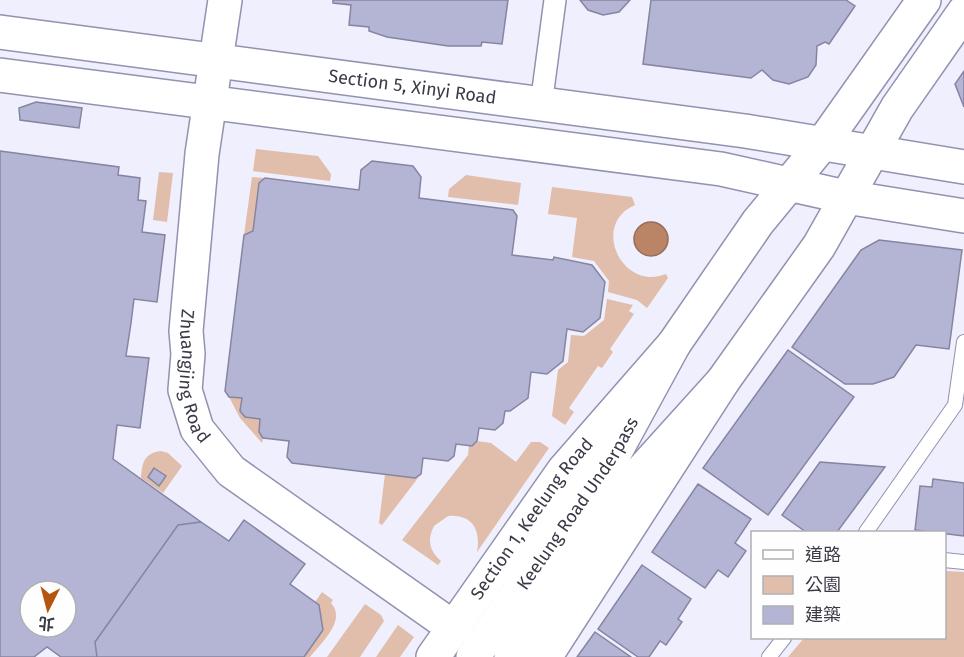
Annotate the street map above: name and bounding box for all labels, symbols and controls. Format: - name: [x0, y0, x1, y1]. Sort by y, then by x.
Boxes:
- street label: Section 5, Xinyi Road: [327, 65, 498, 109]
- street label: Zhuangjing Road: [174, 308, 215, 447]
- street label: Keelung Road Underpass: [512, 413, 643, 594]
- street label: Section 1, Keelung Road: [466, 433, 598, 604]
- legend: [751, 531, 946, 639]
- text: 道路: [805, 544, 841, 566]
- text: 公園: [805, 574, 841, 596]
- north arrow: [18, 579, 78, 639]
- text: 建築: [805, 604, 841, 626]
- text: 北: [38, 613, 55, 634]

